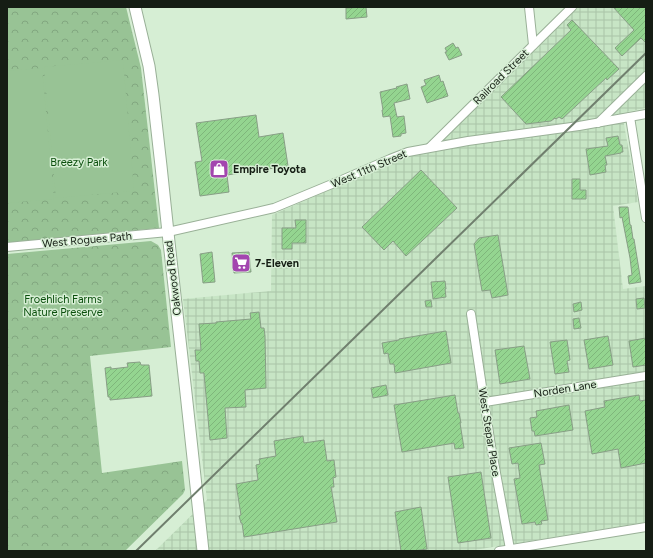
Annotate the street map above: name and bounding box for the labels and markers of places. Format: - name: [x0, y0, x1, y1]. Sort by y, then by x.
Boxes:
- shop icon: Empire Toyota: [208, 158, 230, 180]
- place label: Empire Toyota: [233, 163, 306, 176]
- supermarket icon: 7-Eleven: [230, 252, 252, 274]
- place label: 7-Eleven: [255, 257, 299, 270]

